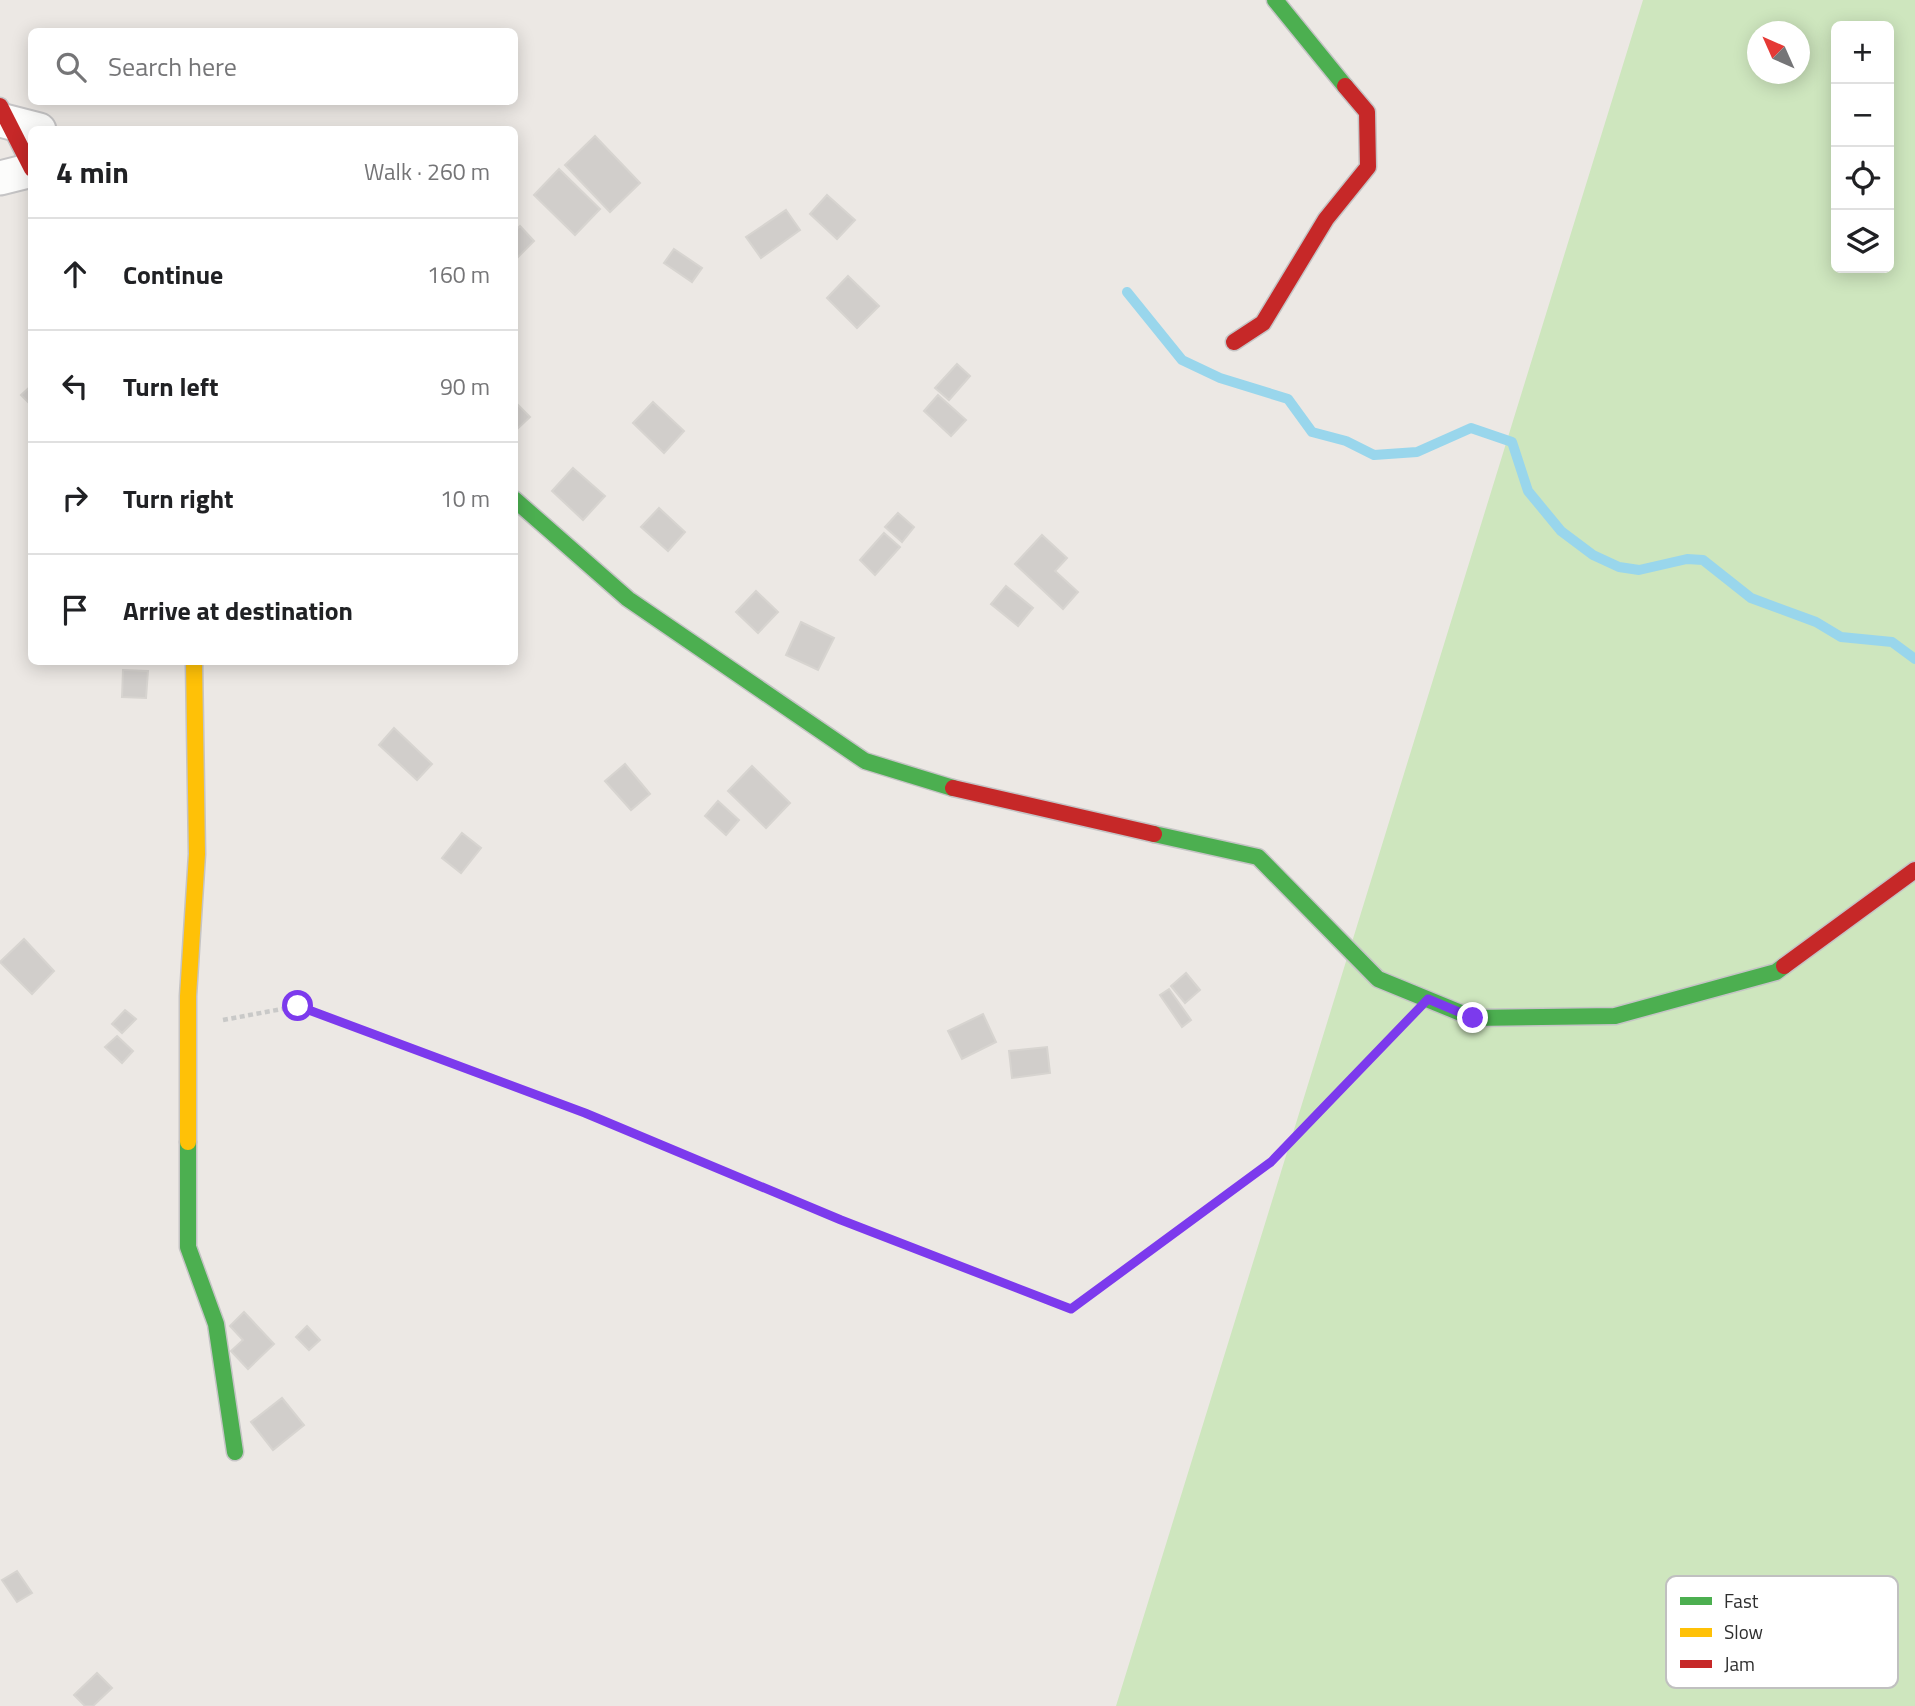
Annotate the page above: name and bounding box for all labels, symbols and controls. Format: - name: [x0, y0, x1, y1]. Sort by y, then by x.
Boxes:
- north arrow: [1747, 21, 1810, 84]
- map controls: [1831, 21, 1894, 273]
- button: +: [1831, 21, 1894, 84]
- search box: [28, 28, 518, 105]
- text: Search here: [108, 47, 237, 86]
- icon: search: [52, 48, 90, 86]
- button: −: [1831, 84, 1894, 147]
- button: locate: [1831, 147, 1894, 210]
- text: 4 min: [56, 149, 129, 195]
- text: Walk · 260 m: [364, 154, 490, 189]
- button: layers: [1831, 210, 1894, 273]
- icon: ahead: [56, 255, 94, 293]
- text: Continue: [123, 255, 223, 294]
- text: 160 m: [427, 257, 490, 292]
- icon: left: [56, 367, 94, 405]
- text: Turn left: [123, 367, 218, 406]
- text: 90 m: [440, 369, 490, 404]
- icon: right: [56, 479, 94, 517]
- text: Turn right: [123, 479, 234, 518]
- text: 10 m: [440, 481, 490, 516]
- icon: arrive: [56, 591, 94, 629]
- text: Arrive at destination: [123, 591, 353, 630]
- route start: [282, 990, 313, 1021]
- route end: [1457, 1002, 1488, 1033]
- legend: [1666, 1576, 1898, 1688]
- text: Fast: [1724, 1586, 1759, 1615]
- text: Slow: [1724, 1617, 1763, 1646]
- text: Jam: [1724, 1649, 1755, 1678]

